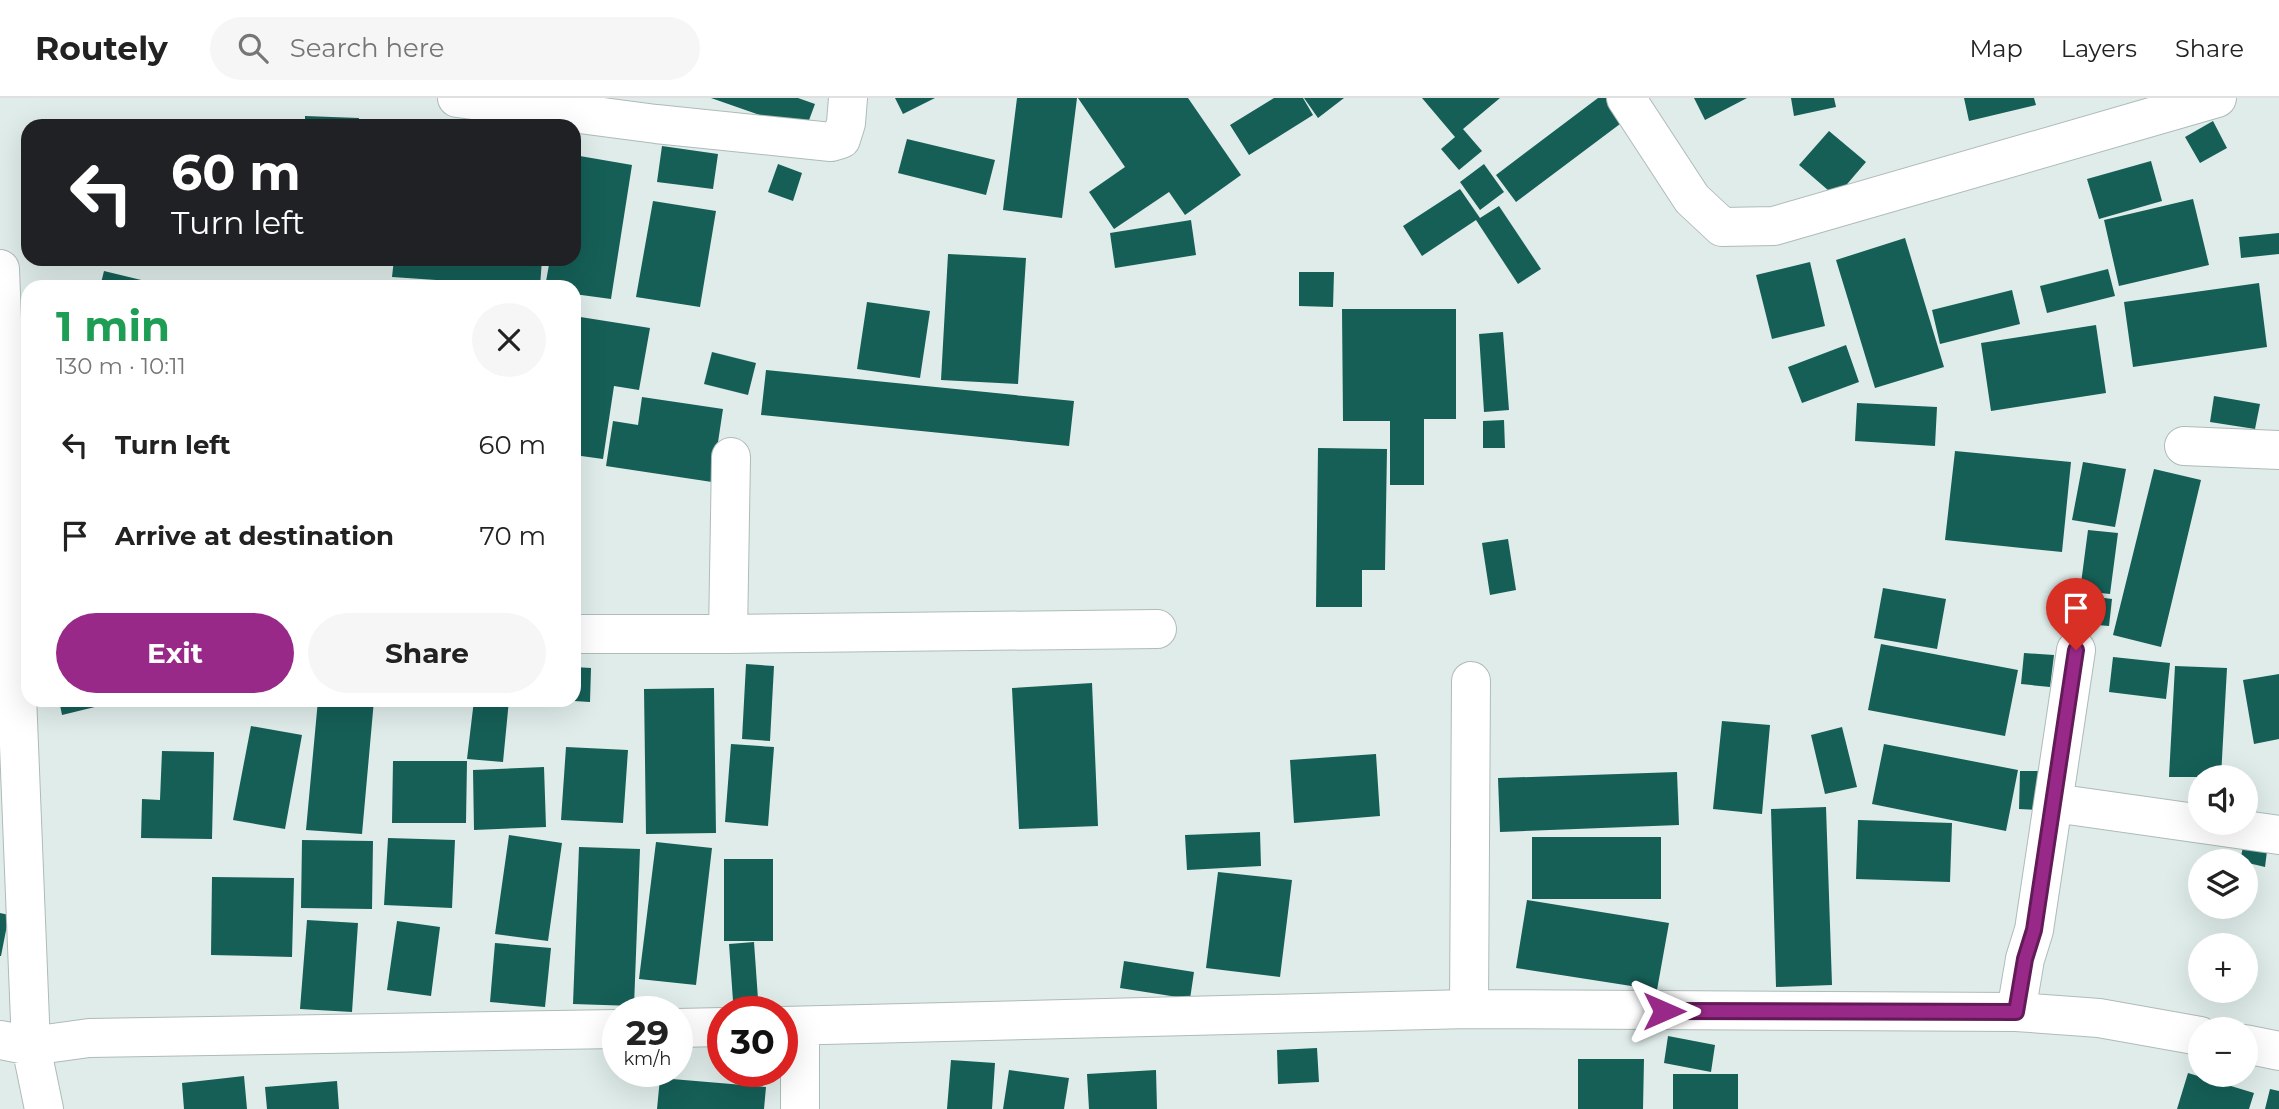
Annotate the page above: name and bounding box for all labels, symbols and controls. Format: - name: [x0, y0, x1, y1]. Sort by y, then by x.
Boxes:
- search box: [210, 17, 700, 80]
- text: Routely: [35, 28, 168, 68]
- icon: search: [234, 29, 272, 67]
- text: Search here: [290, 32, 445, 64]
- text: Map: [1969, 34, 2023, 63]
- text: Layers: [2061, 34, 2137, 63]
- text: Share: [2175, 34, 2244, 63]
- text: 60 m: [171, 143, 301, 202]
- icon: left: [56, 147, 147, 238]
- text: Turn left: [171, 203, 305, 242]
- text: 1 min: [56, 300, 170, 352]
- button: close: [472, 303, 546, 377]
- text: 130 m · 10:11: [56, 352, 186, 380]
- icon: left: [56, 426, 94, 464]
- text: Turn left: [115, 429, 231, 461]
- text: 60 m: [479, 429, 546, 461]
- icon: arrive: [56, 517, 94, 555]
- text: Arrive at destination: [115, 520, 394, 552]
- text: 70 m: [480, 520, 546, 552]
- pin: [2046, 578, 2106, 650]
- icon: arrive: [2057, 589, 2095, 627]
- button: Exit: [56, 613, 294, 693]
- button: Share: [308, 613, 546, 693]
- map controls: [2188, 765, 2258, 1087]
- button: sound: [2188, 765, 2258, 835]
- button: layers: [2188, 849, 2258, 919]
- button: +: [2188, 933, 2258, 1003]
- position arrow: [1627, 974, 1701, 1048]
- speed limit sign: 30: [707, 996, 798, 1087]
- text: 29: [626, 1011, 669, 1054]
- button: −: [2188, 1017, 2258, 1087]
- text: km/h: [623, 1048, 672, 1070]

